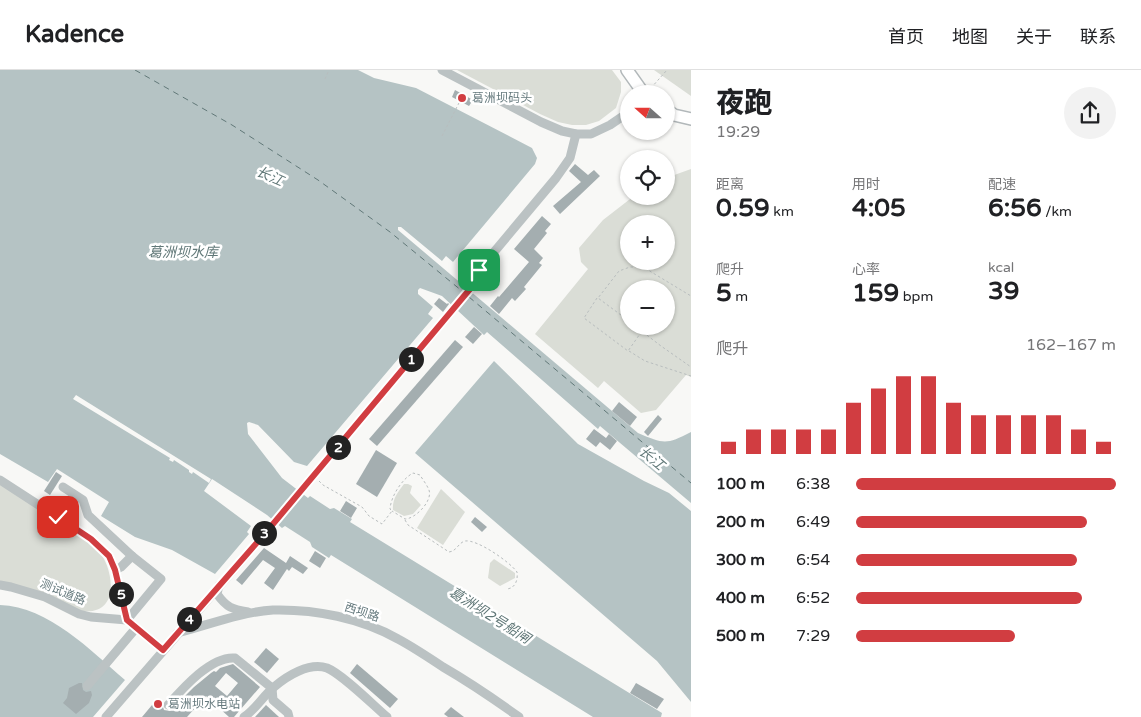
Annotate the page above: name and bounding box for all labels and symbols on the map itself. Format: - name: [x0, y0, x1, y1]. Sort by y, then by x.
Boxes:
- north arrow: [620, 85, 675, 140]
- place label: 葛洲坝码头: [472, 91, 532, 105]
- marker: 葛洲坝码头: [456, 92, 468, 104]
- water label: 长江: [254, 163, 288, 191]
- water label: 葛洲坝水库: [148, 244, 220, 261]
- pin: [458, 249, 500, 291]
- pin: 1: [398, 346, 424, 372]
- pin: 2: [326, 434, 350, 460]
- water label: 长江: [635, 443, 669, 475]
- pin: [37, 496, 79, 538]
- pin: 3: [252, 520, 276, 546]
- street label: 测试道路: [38, 576, 88, 608]
- pin: 5: [108, 582, 134, 606]
- water label: 葛洲坝2号船闸: [446, 584, 535, 648]
- street label: 西坝路: [343, 600, 381, 624]
- pin: 4: [176, 606, 202, 632]
- place label: 葛洲坝水电站: [168, 697, 240, 711]
- marker: 葛洲坝水电站: [152, 698, 164, 710]

